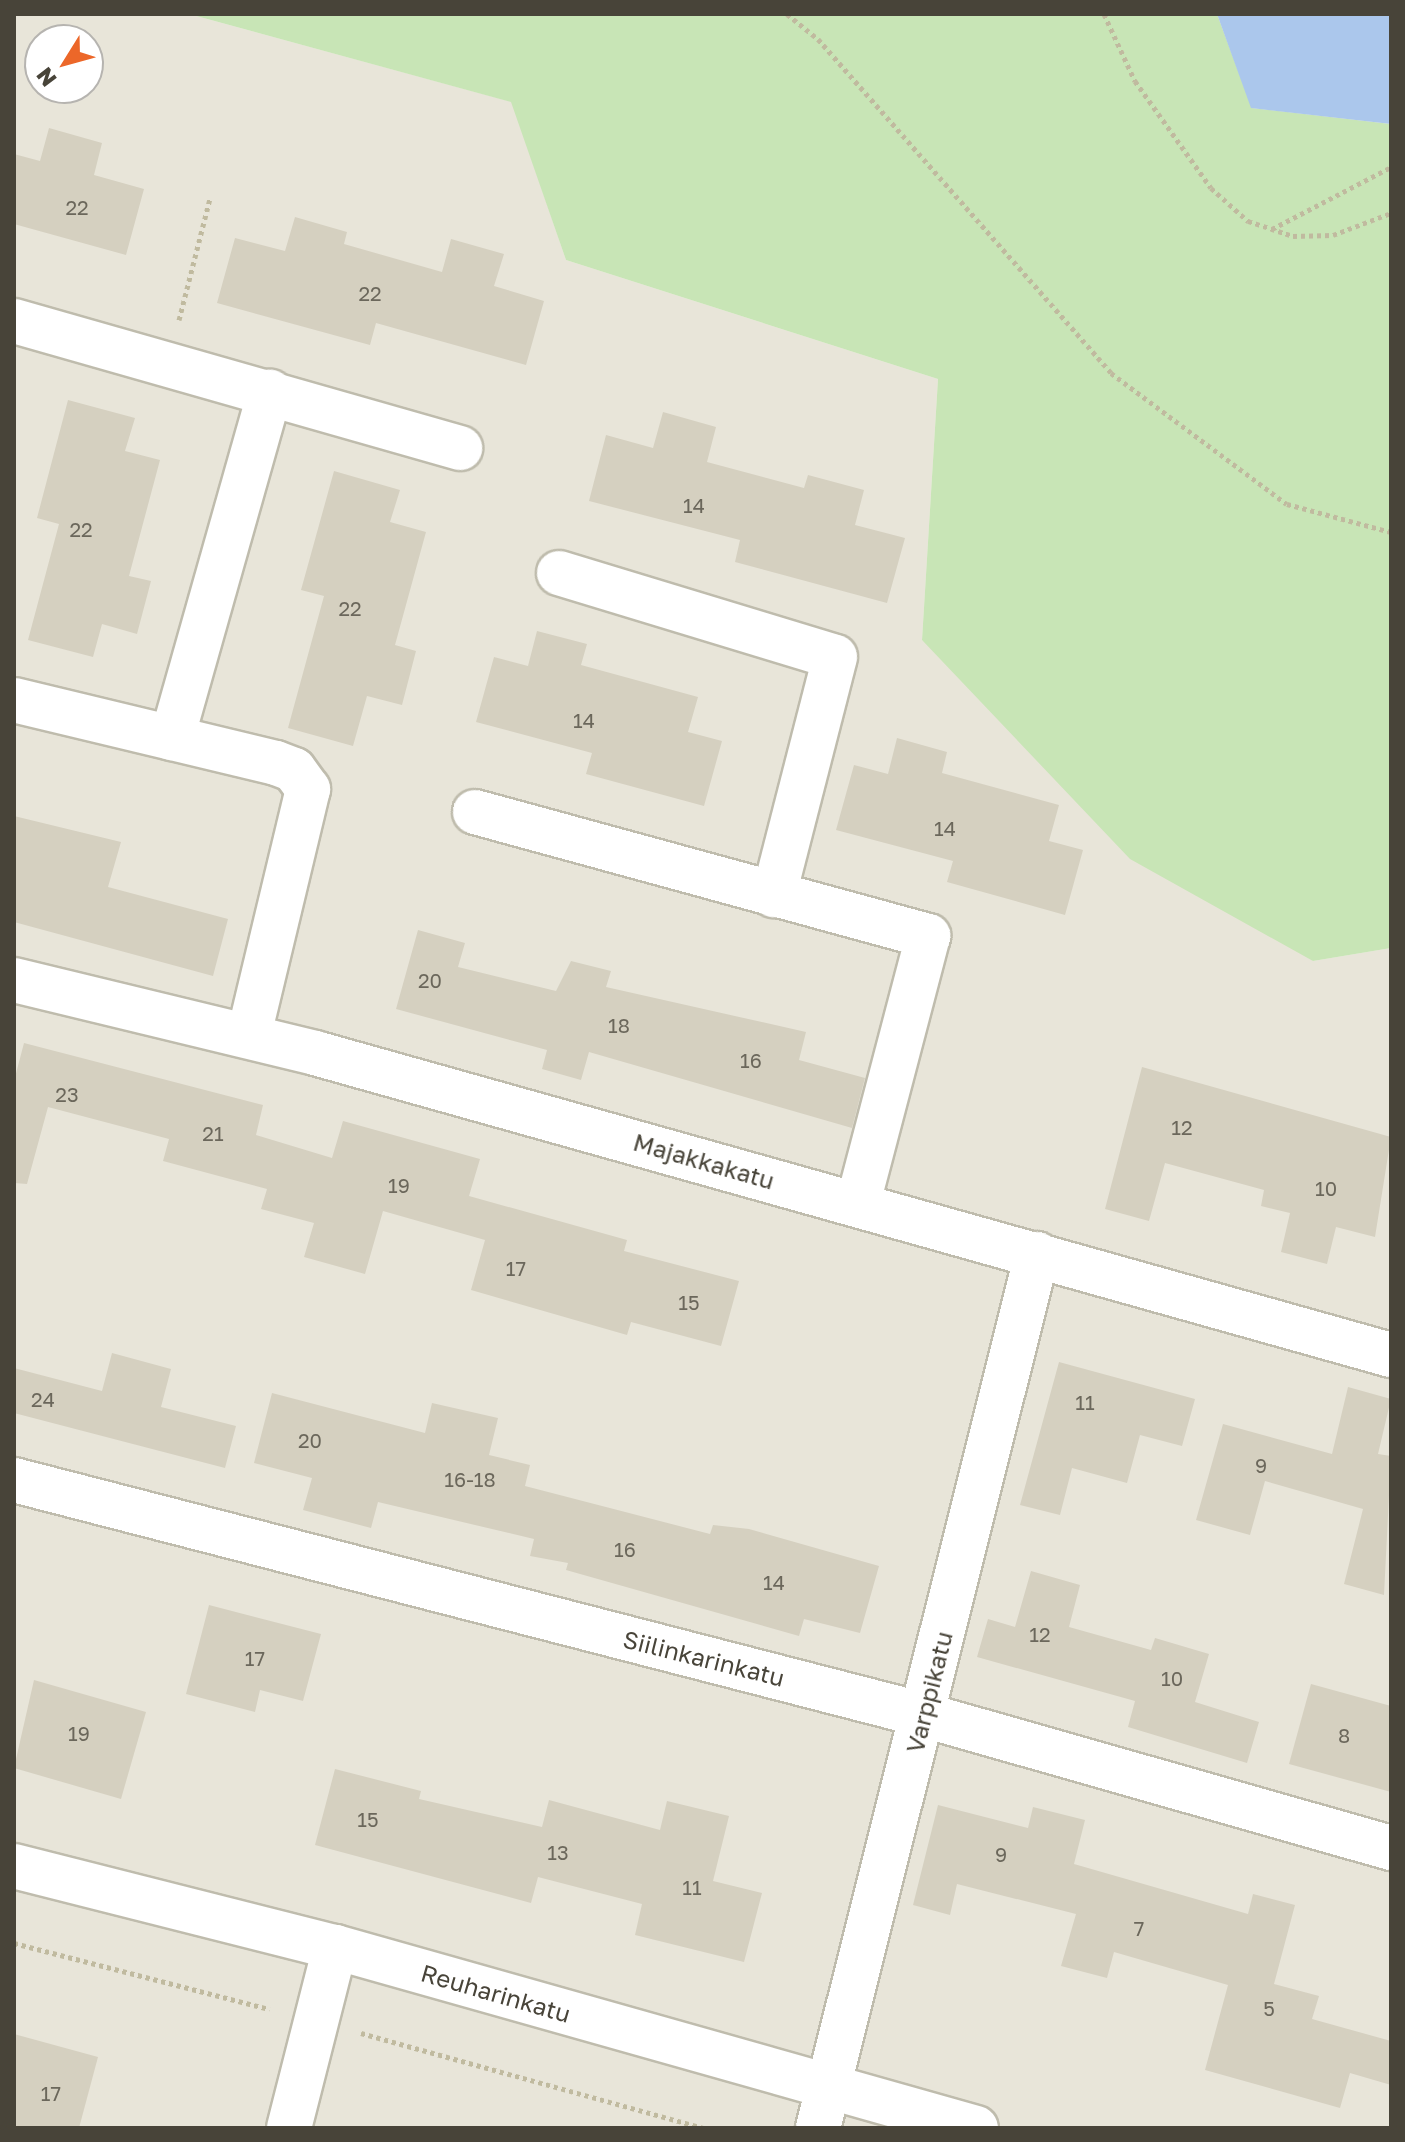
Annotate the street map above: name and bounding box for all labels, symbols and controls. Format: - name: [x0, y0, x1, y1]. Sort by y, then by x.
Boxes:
- north arrow: [24, 24, 104, 104]
- text: N: [30, 63, 62, 92]
- house number: 22: [65, 195, 89, 219]
- house number: 22: [358, 281, 382, 305]
- house number: 14: [683, 493, 705, 517]
- house number: 22: [69, 517, 93, 541]
- house number: 22: [338, 596, 362, 620]
- house number: 14: [573, 708, 595, 732]
- house number: 14: [934, 816, 956, 840]
- house number: 20: [418, 968, 442, 992]
- house number: 18: [608, 1013, 630, 1037]
- house number: 16: [740, 1048, 762, 1072]
- house number: 23: [55, 1082, 79, 1106]
- house number: 12: [1171, 1115, 1193, 1139]
- house number: 21: [202, 1121, 224, 1145]
- street label: Majakkakatu: [630, 1127, 778, 1195]
- house number: 19: [388, 1173, 410, 1197]
- house number: 10: [1315, 1176, 1337, 1200]
- house number: 17: [506, 1256, 526, 1280]
- house number: 15: [678, 1290, 700, 1314]
- house number: 24: [31, 1387, 55, 1411]
- house number: 11: [1075, 1390, 1095, 1414]
- house number: 20: [298, 1428, 322, 1452]
- house number: 9: [1255, 1453, 1267, 1477]
- house number: 16-18: [444, 1467, 496, 1491]
- house number: 16: [614, 1537, 636, 1561]
- house number: 14: [763, 1570, 785, 1594]
- house number: 12: [1029, 1622, 1051, 1646]
- street label: Siilinkarinkatu: [620, 1624, 788, 1692]
- street label: Varppikatu: [900, 1628, 958, 1756]
- house number: 17: [245, 1646, 265, 1670]
- house number: 10: [1161, 1666, 1183, 1690]
- house number: 19: [68, 1721, 90, 1745]
- house number: 8: [1338, 1723, 1350, 1747]
- house number: 15: [357, 1807, 379, 1831]
- house number: 13: [547, 1840, 569, 1864]
- house number: 9: [995, 1842, 1007, 1866]
- house number: 11: [682, 1875, 702, 1899]
- house number: 7: [1134, 1916, 1144, 1940]
- street label: Reuharinkatu: [418, 1958, 574, 2028]
- house number: 5: [1263, 1996, 1275, 2020]
- house number: 17: [41, 2081, 61, 2105]

